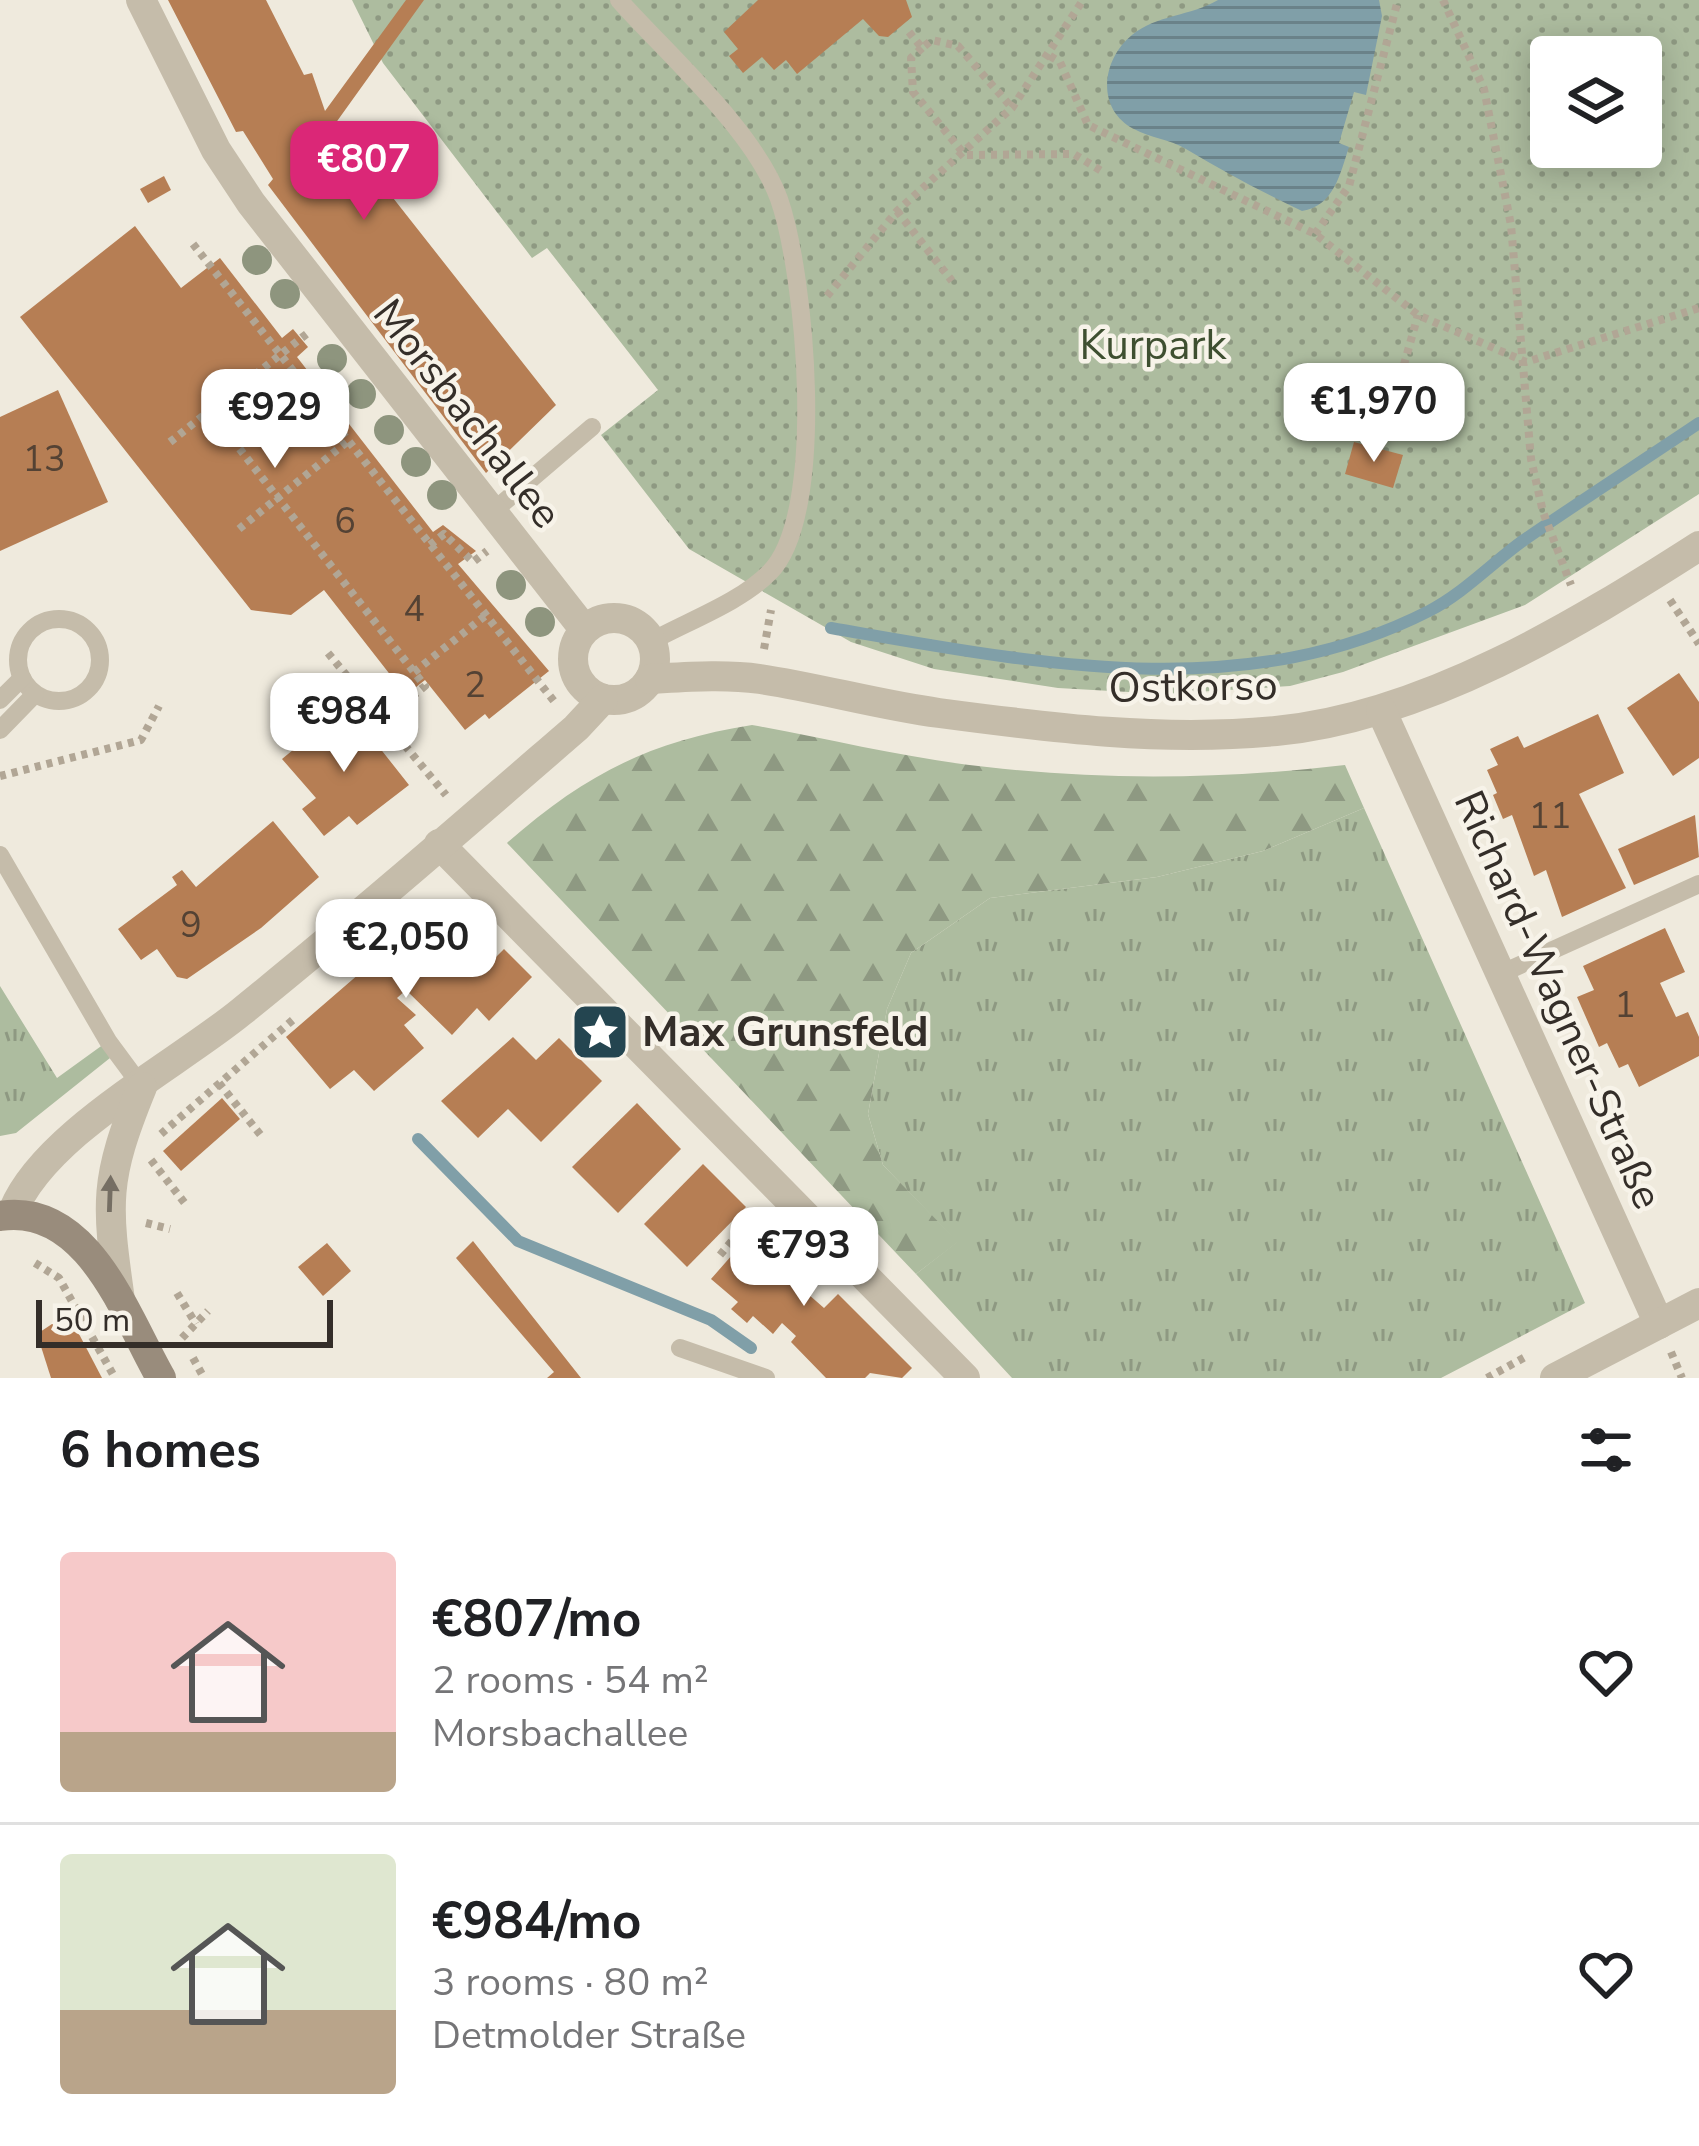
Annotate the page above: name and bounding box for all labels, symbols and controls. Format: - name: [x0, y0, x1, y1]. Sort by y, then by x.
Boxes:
- map controls: [1530, 36, 1662, 168]
- button: layers: [1530, 36, 1662, 168]
- pin: €807: [293, 121, 435, 223]
- text: €807: [317, 133, 411, 186]
- street label: Morsbachallee: [360, 288, 574, 540]
- park label: Kurpark: [1079, 317, 1228, 374]
- pin: €1,970: [1276, 363, 1472, 465]
- pin: €929: [204, 369, 346, 471]
- text: €1,970: [1311, 375, 1437, 428]
- text: €929: [228, 381, 322, 434]
- house number: 13: [22, 435, 66, 484]
- house number: 6: [334, 497, 356, 546]
- house number: 4: [403, 585, 425, 634]
- street label: Ostkorso: [1108, 657, 1278, 717]
- house number: 2: [464, 661, 486, 710]
- pin: €984: [273, 673, 415, 775]
- text: €984: [297, 685, 391, 738]
- street label: Richard-Wagner-Straße: [1440, 782, 1676, 1218]
- house number: 11: [1528, 792, 1572, 841]
- pin: €2,050: [308, 899, 504, 1001]
- house number: 9: [180, 901, 202, 950]
- text: €2,050: [343, 911, 469, 964]
- house number: 1: [1614, 981, 1636, 1030]
- place icon: Max Grunsfeld: [569, 1001, 631, 1063]
- place label: Max Grunsfeld: [642, 1004, 928, 1061]
- one-way arrow: [100, 1174, 119, 1212]
- pin: €793: [733, 1207, 875, 1309]
- text: €793: [757, 1219, 851, 1272]
- scale bar: [36, 1294, 333, 1347]
- text: 50 m: [54, 1298, 130, 1343]
- text: 6 homes: [60, 1415, 261, 1485]
- icon: filters: [1573, 1417, 1639, 1483]
- text: €807/mo: [432, 1584, 641, 1654]
- icon: home: [156, 1600, 300, 1744]
- icon: heart: [1573, 1639, 1639, 1705]
- text: 2 rooms · 54 m²: [432, 1654, 709, 1707]
- text: Morsbachallee: [432, 1707, 688, 1760]
- text: €984/mo: [432, 1886, 641, 1956]
- icon: home: [156, 1902, 300, 2046]
- icon: heart: [1573, 1941, 1639, 2007]
- text: 3 rooms · 80 m²: [432, 1956, 709, 2009]
- text: Detmolder Straße: [432, 2009, 746, 2062]

